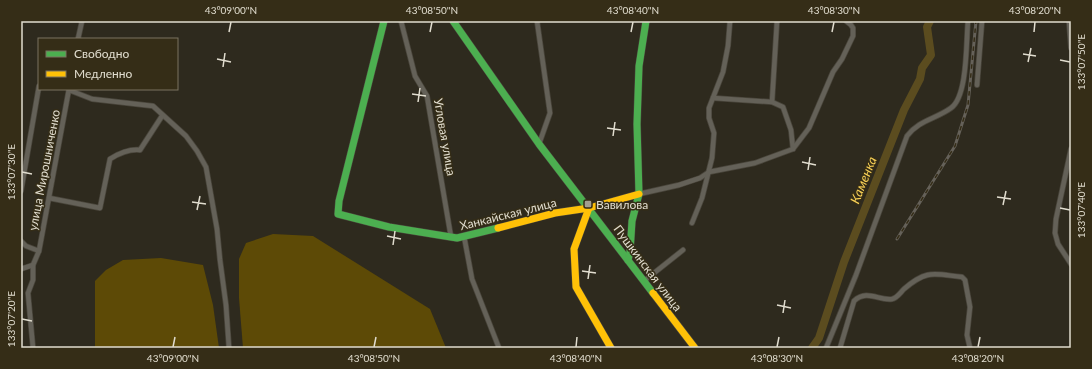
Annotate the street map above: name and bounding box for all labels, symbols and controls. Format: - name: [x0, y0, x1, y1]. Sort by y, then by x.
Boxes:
- text: 43°09'00"N: [205, 4, 257, 16]
- text: 43°08'50"N: [406, 4, 458, 16]
- text: 43°08'40"N: [607, 4, 659, 16]
- text: 43°08'30"N: [808, 4, 860, 16]
- text: 43°08'20"N: [1009, 4, 1061, 16]
- text: 133°07'50"E: [1075, 34, 1087, 90]
- legend: [38, 38, 178, 90]
- text: Свободно: [74, 46, 130, 61]
- text: Медленно: [74, 66, 133, 81]
- street label: Угловая улица: [431, 97, 459, 177]
- street label: улица Мирошниченко: [25, 108, 63, 232]
- text: 133°07'30"E: [5, 144, 17, 200]
- water label: Каменка: [846, 154, 880, 206]
- text: 133°07'40"E: [1075, 182, 1087, 238]
- street label: Ханкайская улица: [458, 195, 558, 233]
- place label: Вавилова: [596, 197, 648, 212]
- marker: Вавилова: [583, 199, 593, 209]
- street label: Пушкинская улица: [611, 222, 685, 314]
- text: 133°07'20"E: [5, 291, 17, 347]
- text: 43°09'00"N: [147, 352, 199, 364]
- text: 43°08'50"N: [348, 352, 400, 364]
- text: 43°08'40"N: [550, 352, 602, 364]
- text: 43°08'30"N: [751, 352, 803, 364]
- text: 43°08'20"N: [952, 352, 1004, 364]

